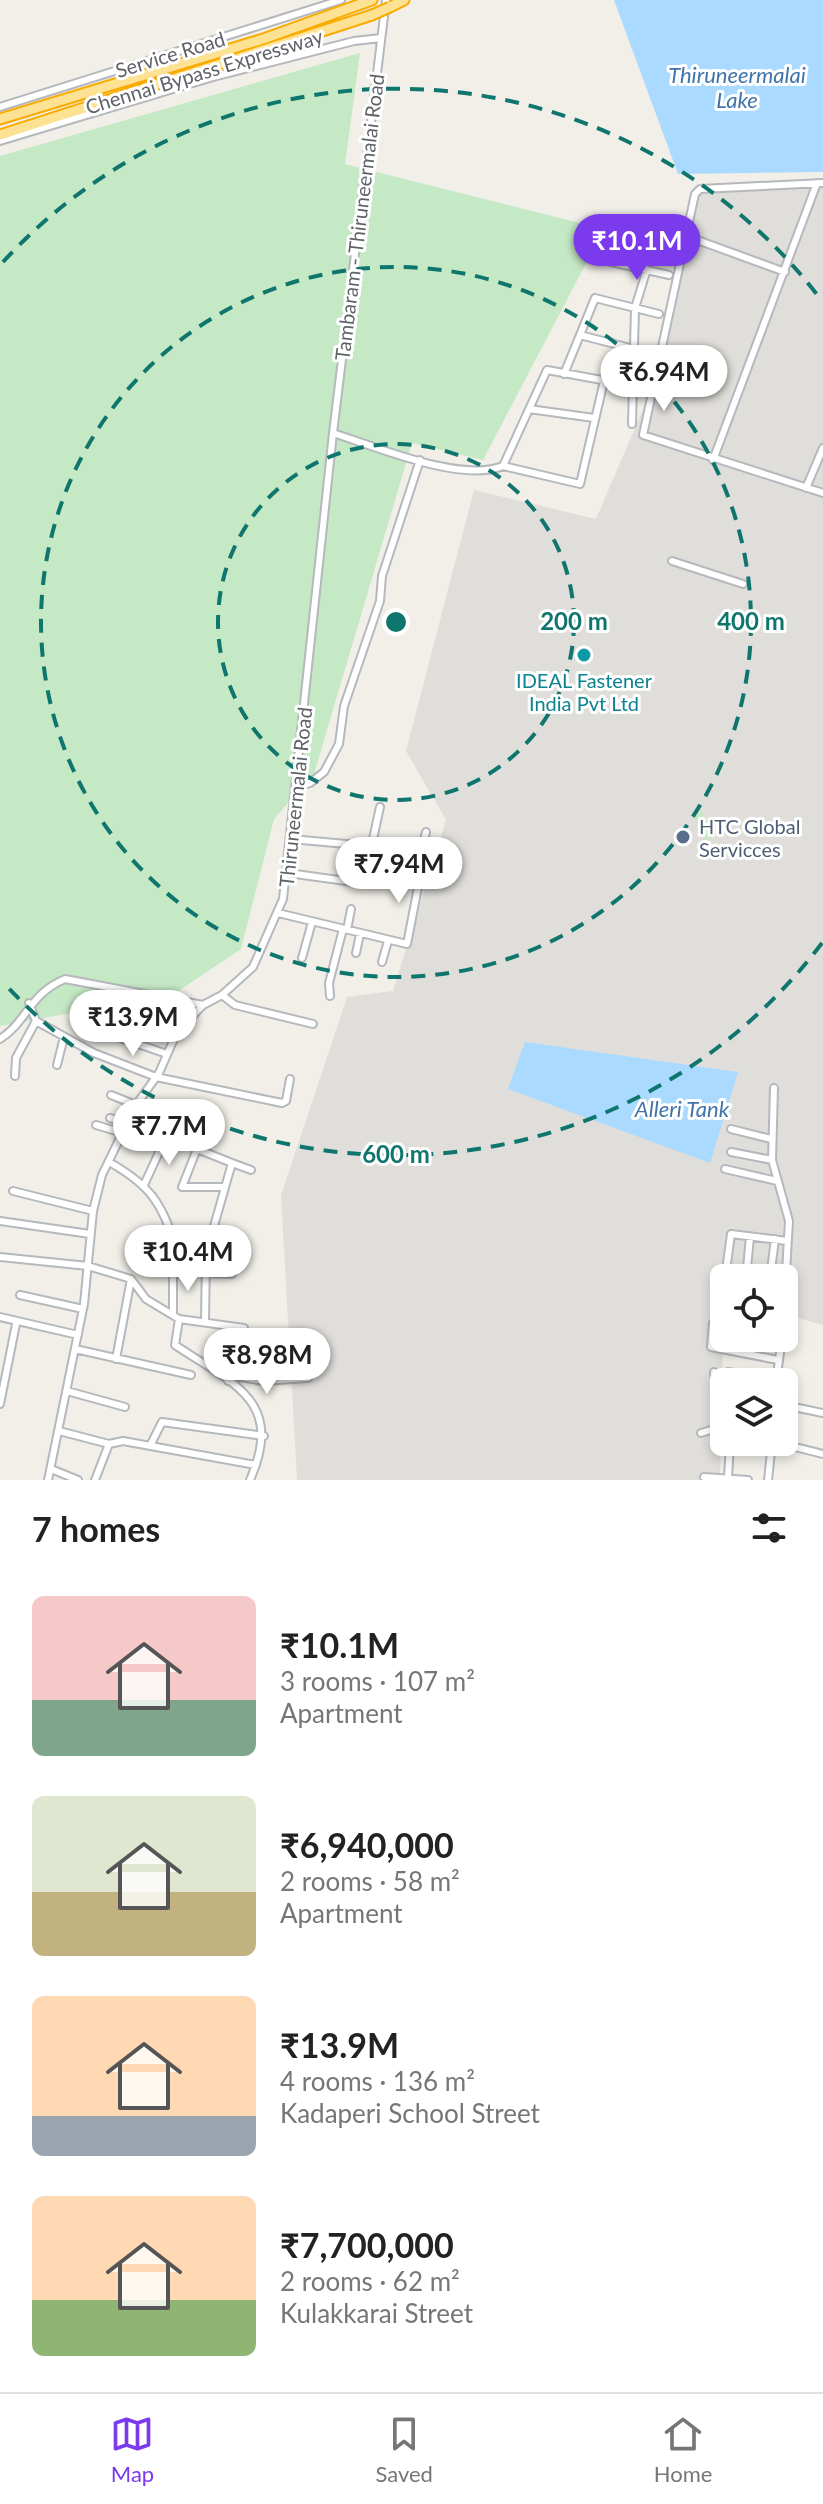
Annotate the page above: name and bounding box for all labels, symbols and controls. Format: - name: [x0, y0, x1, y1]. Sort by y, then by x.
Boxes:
- street label: Chennai Bypass Expressway: [82, 23, 326, 119]
- street label: Service Road: [112, 26, 228, 82]
- water label: Thiruneermalai Lake: [668, 61, 806, 113]
- street label: Tambaram - Thiruneermalai Road: [330, 72, 388, 362]
- pin: ₹10.1M: [572, 214, 702, 282]
- text: ₹10.1M: [591, 224, 683, 256]
- pin: ₹6.94M: [599, 345, 729, 413]
- text: ₹6.94M: [618, 355, 710, 387]
- text: 200 m: [540, 606, 608, 635]
- text: 400 m: [717, 606, 785, 635]
- centre of rings: [382, 608, 410, 636]
- marker: IDEAL Fastener India Pvt Ltd: [575, 646, 593, 664]
- place label: IDEAL Fastener India Pvt Ltd: [516, 668, 653, 715]
- street label: Thiruneermalai Road: [274, 706, 316, 888]
- place label: HTC Global Servicces: [699, 814, 800, 861]
- marker: HTC Global Servicces: [674, 828, 692, 846]
- pin: ₹7.94M: [334, 837, 464, 905]
- text: ₹7.94M: [353, 847, 445, 879]
- pin: ₹13.9M: [68, 990, 198, 1058]
- text: ₹13.9M: [87, 1000, 179, 1032]
- water label: Alleri Tank: [634, 1095, 730, 1122]
- pin: ₹7.7M: [113, 1099, 225, 1167]
- text: ₹7.7M: [131, 1109, 207, 1141]
- text: 600 m: [362, 1139, 430, 1168]
- pin: ₹10.4M: [123, 1225, 253, 1293]
- text: ₹10.4M: [142, 1235, 234, 1267]
- map controls: [710, 1264, 798, 1456]
- button: locate: [710, 1264, 798, 1352]
- pin: ₹8.98M: [202, 1328, 332, 1396]
- text: ₹8.98M: [221, 1338, 313, 1370]
- button: layers: [710, 1368, 798, 1456]
- icon: filters: [747, 1506, 791, 1550]
- text: 7 homes: [32, 1508, 160, 1549]
- text: ₹10.1M: [280, 1624, 399, 1665]
- icon: home: [96, 1628, 192, 1724]
- text: 3 rooms · 107 m²: [280, 1665, 475, 1697]
- text: Apartment: [280, 1697, 403, 1729]
- text: ₹6,940,000: [280, 1824, 454, 1865]
- icon: home: [96, 1828, 192, 1924]
- text: 2 rooms · 58 m²: [280, 1865, 460, 1897]
- text: Apartment: [280, 1897, 403, 1929]
- text: ₹13.9M: [280, 2024, 399, 2065]
- icon: home: [96, 2028, 192, 2124]
- text: 4 rooms · 136 m²: [280, 2065, 475, 2097]
- text: Kadaperi School Street: [280, 2097, 540, 2129]
- text: ₹7,700,000: [280, 2224, 454, 2265]
- icon: home: [96, 2228, 192, 2324]
- text: 2 rooms · 62 m²: [280, 2265, 460, 2297]
- text: Kulakkarai Street: [280, 2297, 473, 2329]
- tab: Map: [110, 2412, 154, 2487]
- tab: Saved: [375, 2412, 433, 2487]
- tab: Home: [654, 2412, 712, 2487]

